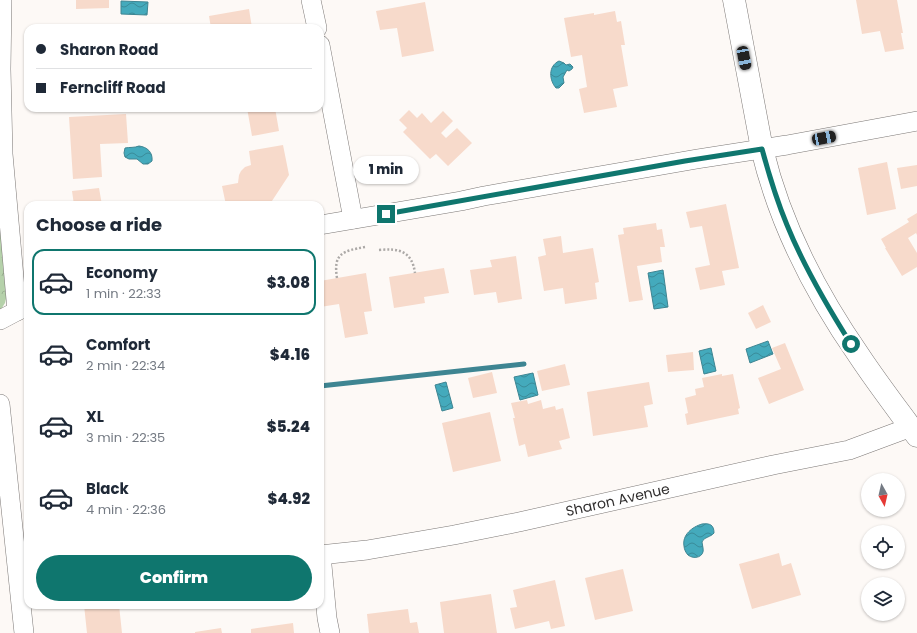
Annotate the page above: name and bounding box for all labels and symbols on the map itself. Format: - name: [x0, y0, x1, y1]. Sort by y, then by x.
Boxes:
- car: [736, 45, 752, 71]
- car: [811, 130, 837, 146]
- callout: 1 min: [353, 156, 419, 184]
- route end: [377, 205, 395, 223]
- route start: [842, 335, 860, 353]
- north arrow: [861, 473, 905, 517]
- street label: Sharon Avenue: [564, 478, 672, 521]

